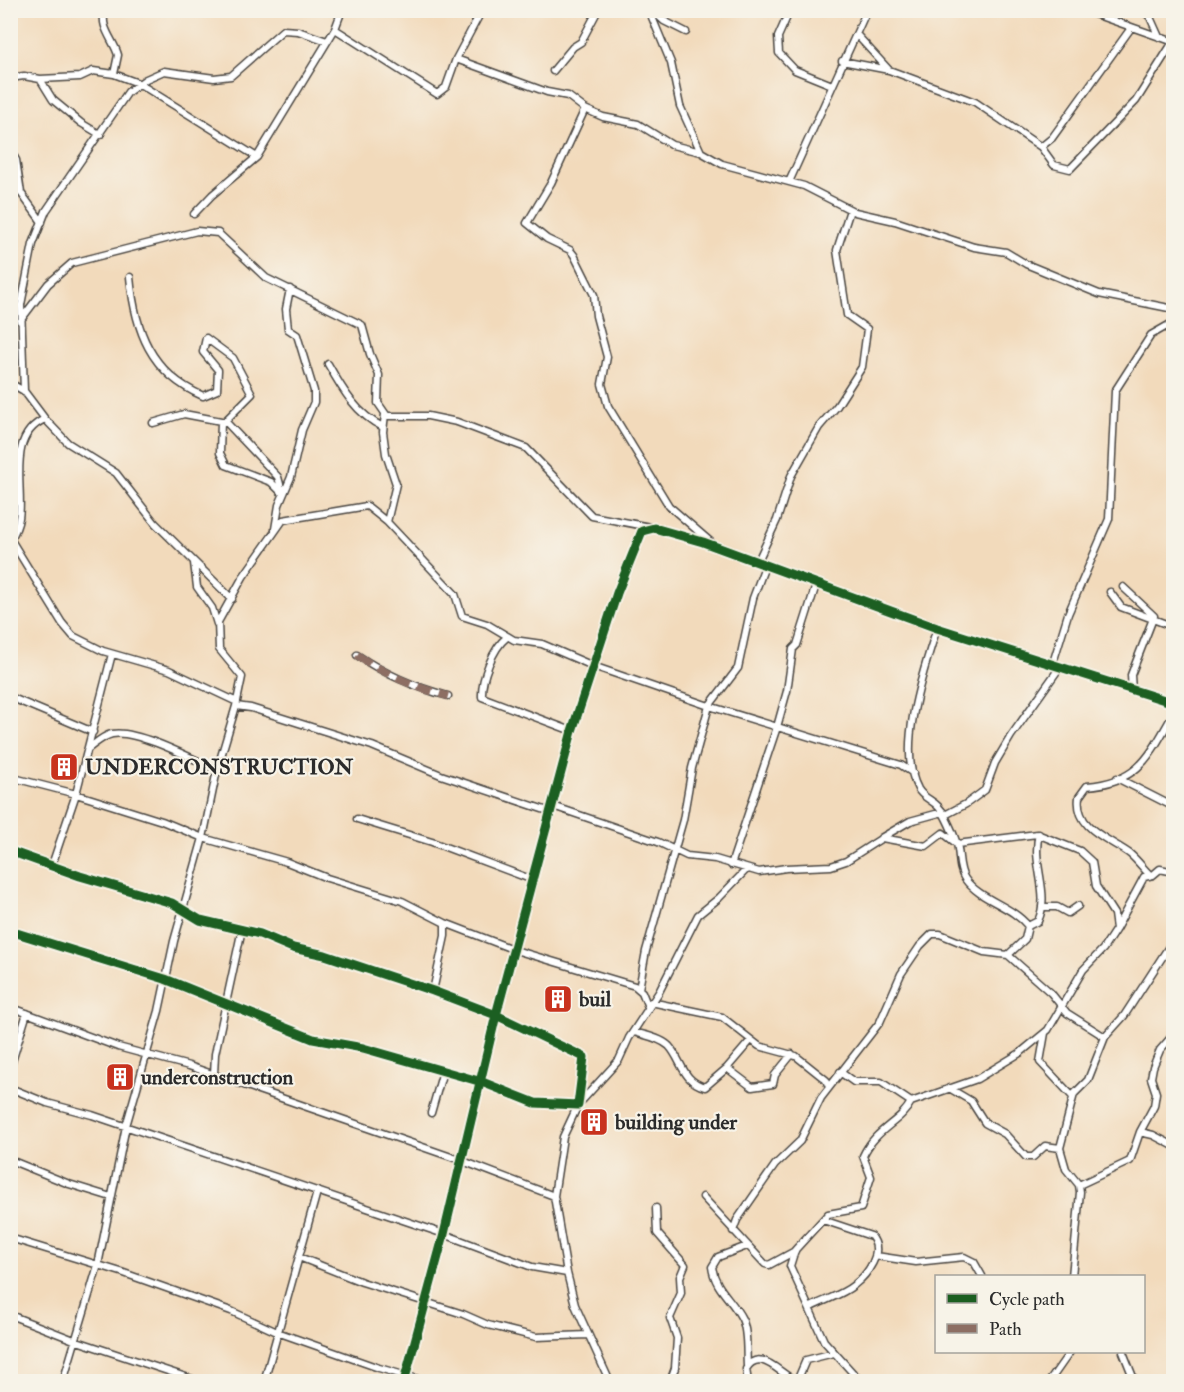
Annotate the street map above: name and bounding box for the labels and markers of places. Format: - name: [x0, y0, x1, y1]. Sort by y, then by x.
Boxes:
- building icon: UNDERCONSTRUCTION: [48, 751, 80, 783]
- place label: UNDERCONSTRUCTION: [85, 754, 354, 781]
- building icon: buil: [542, 983, 574, 1015]
- place label: buil: [578, 986, 612, 1013]
- building icon: underconstruction: [104, 1061, 136, 1093]
- place label: underconstruction: [140, 1064, 293, 1091]
- building icon: building under: [578, 1106, 610, 1138]
- place label: building under: [614, 1109, 738, 1136]

